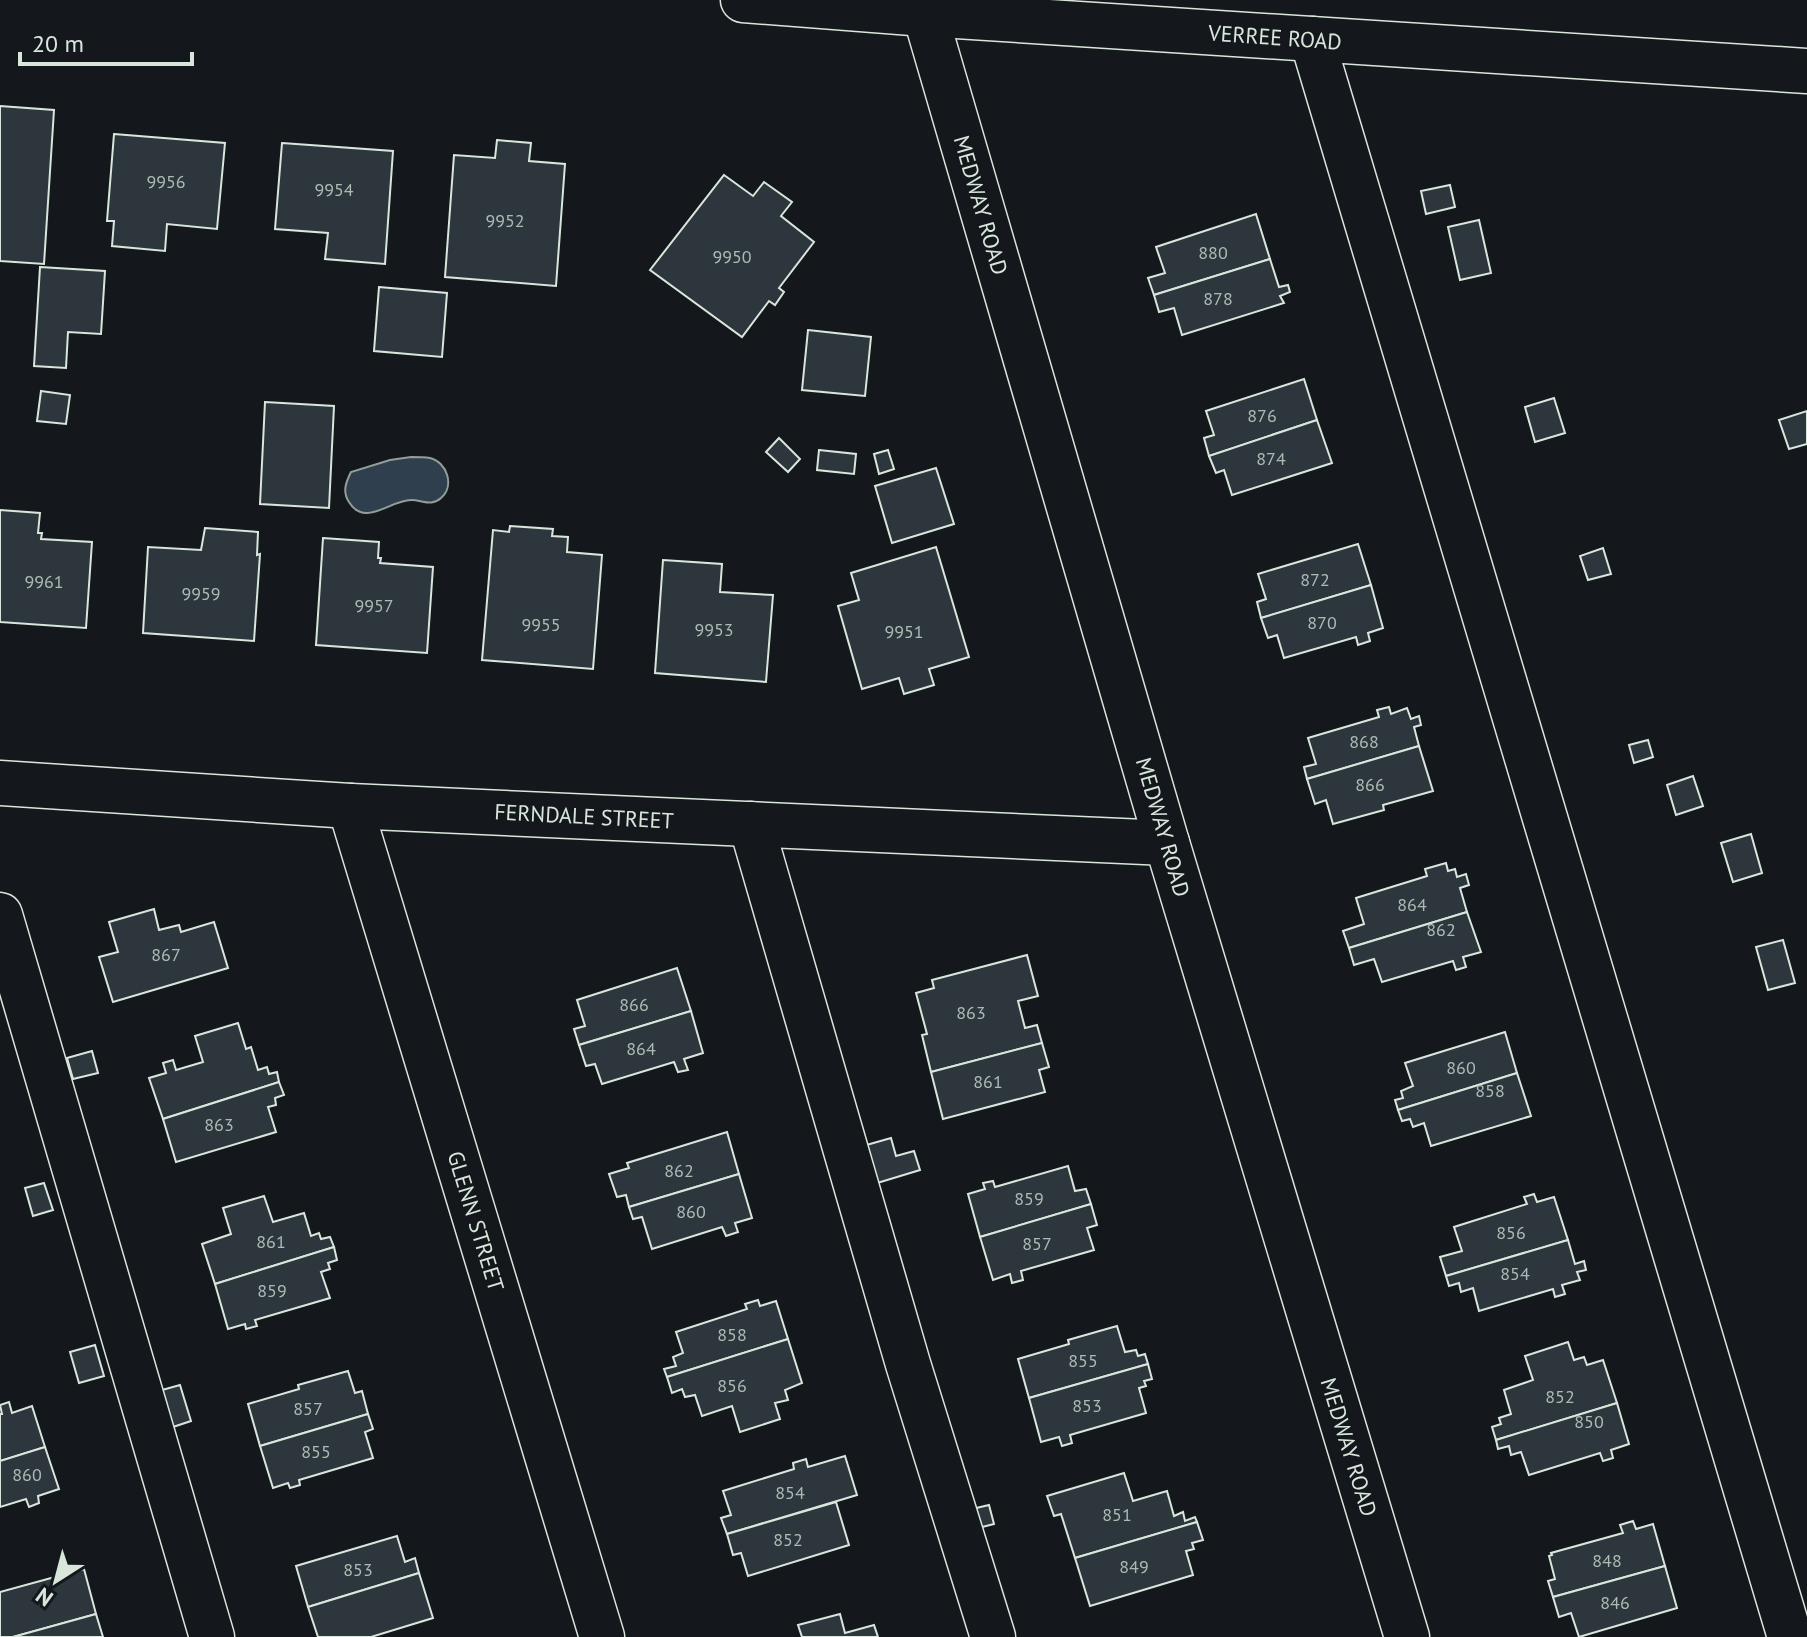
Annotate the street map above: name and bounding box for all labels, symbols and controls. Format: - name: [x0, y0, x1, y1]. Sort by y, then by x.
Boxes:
- scale bar: [20, 16, 192, 66]
- street label: VERREE ROAD: [1206, 18, 1343, 56]
- text: 20 m: [32, 28, 84, 59]
- street label: MEDWAY ROAD: [948, 132, 1014, 278]
- house number: 9956: [146, 170, 186, 193]
- house number: 9954: [314, 178, 354, 201]
- house number: 9952: [485, 209, 525, 232]
- house number: 880: [1198, 241, 1228, 264]
- house number: 9950: [712, 245, 752, 268]
- house number: 878: [1203, 287, 1233, 310]
- house number: 876: [1247, 404, 1277, 427]
- house number: 874: [1256, 447, 1286, 470]
- house number: 872: [1300, 568, 1330, 591]
- house number: 9961: [24, 570, 64, 593]
- house number: 9959: [181, 582, 221, 605]
- house number: 9957: [354, 594, 394, 617]
- house number: 870: [1307, 611, 1337, 634]
- house number: 9955: [521, 613, 561, 636]
- house number: 9953: [694, 618, 734, 641]
- house number: 9951: [884, 620, 924, 643]
- house number: 868: [1349, 730, 1379, 753]
- street label: MEDWAY ROAD: [1130, 754, 1196, 900]
- house number: 866: [1355, 773, 1385, 796]
- street label: FERNDALE STREET: [494, 797, 674, 835]
- house number: 864: [1397, 893, 1427, 916]
- house number: 862: [1426, 918, 1456, 941]
- house number: 867: [151, 943, 181, 966]
- house number: 866: [619, 993, 649, 1016]
- house number: 863: [956, 1001, 986, 1024]
- house number: 864: [626, 1037, 656, 1060]
- house number: 860: [1446, 1056, 1476, 1079]
- house number: 861: [973, 1070, 1003, 1093]
- house number: 858: [1475, 1079, 1505, 1102]
- house number: 863: [204, 1113, 234, 1136]
- street label: GLENN STREET: [441, 1148, 511, 1294]
- house number: 862: [664, 1159, 694, 1182]
- house number: 859: [1014, 1187, 1044, 1210]
- house number: 860: [676, 1200, 706, 1223]
- house number: 856: [1496, 1221, 1526, 1244]
- house number: 861: [256, 1230, 286, 1253]
- house number: 857: [1022, 1232, 1052, 1255]
- house number: 854: [1500, 1262, 1530, 1285]
- house number: 859: [257, 1279, 287, 1302]
- house number: 858: [717, 1323, 747, 1346]
- house number: 855: [1068, 1349, 1098, 1372]
- house number: 856: [717, 1374, 747, 1397]
- street label: MEDWAY ROAD: [1315, 1374, 1383, 1520]
- house number: 852: [1545, 1385, 1575, 1408]
- house number: 853: [1072, 1394, 1102, 1417]
- house number: 857: [293, 1397, 323, 1420]
- house number: 850: [1574, 1410, 1604, 1433]
- house number: 855: [301, 1440, 331, 1463]
- house number: 860: [12, 1463, 42, 1486]
- house number: 854: [775, 1481, 805, 1504]
- house number: 851: [1102, 1503, 1132, 1526]
- house number: 852: [773, 1528, 803, 1551]
- north arrow: [16, 1541, 96, 1621]
- house number: 848: [1592, 1549, 1622, 1572]
- house number: 849: [1119, 1555, 1149, 1578]
- house number: 853: [343, 1558, 373, 1581]
- text: N: [30, 1582, 58, 1613]
- house number: 846: [1600, 1591, 1630, 1614]

